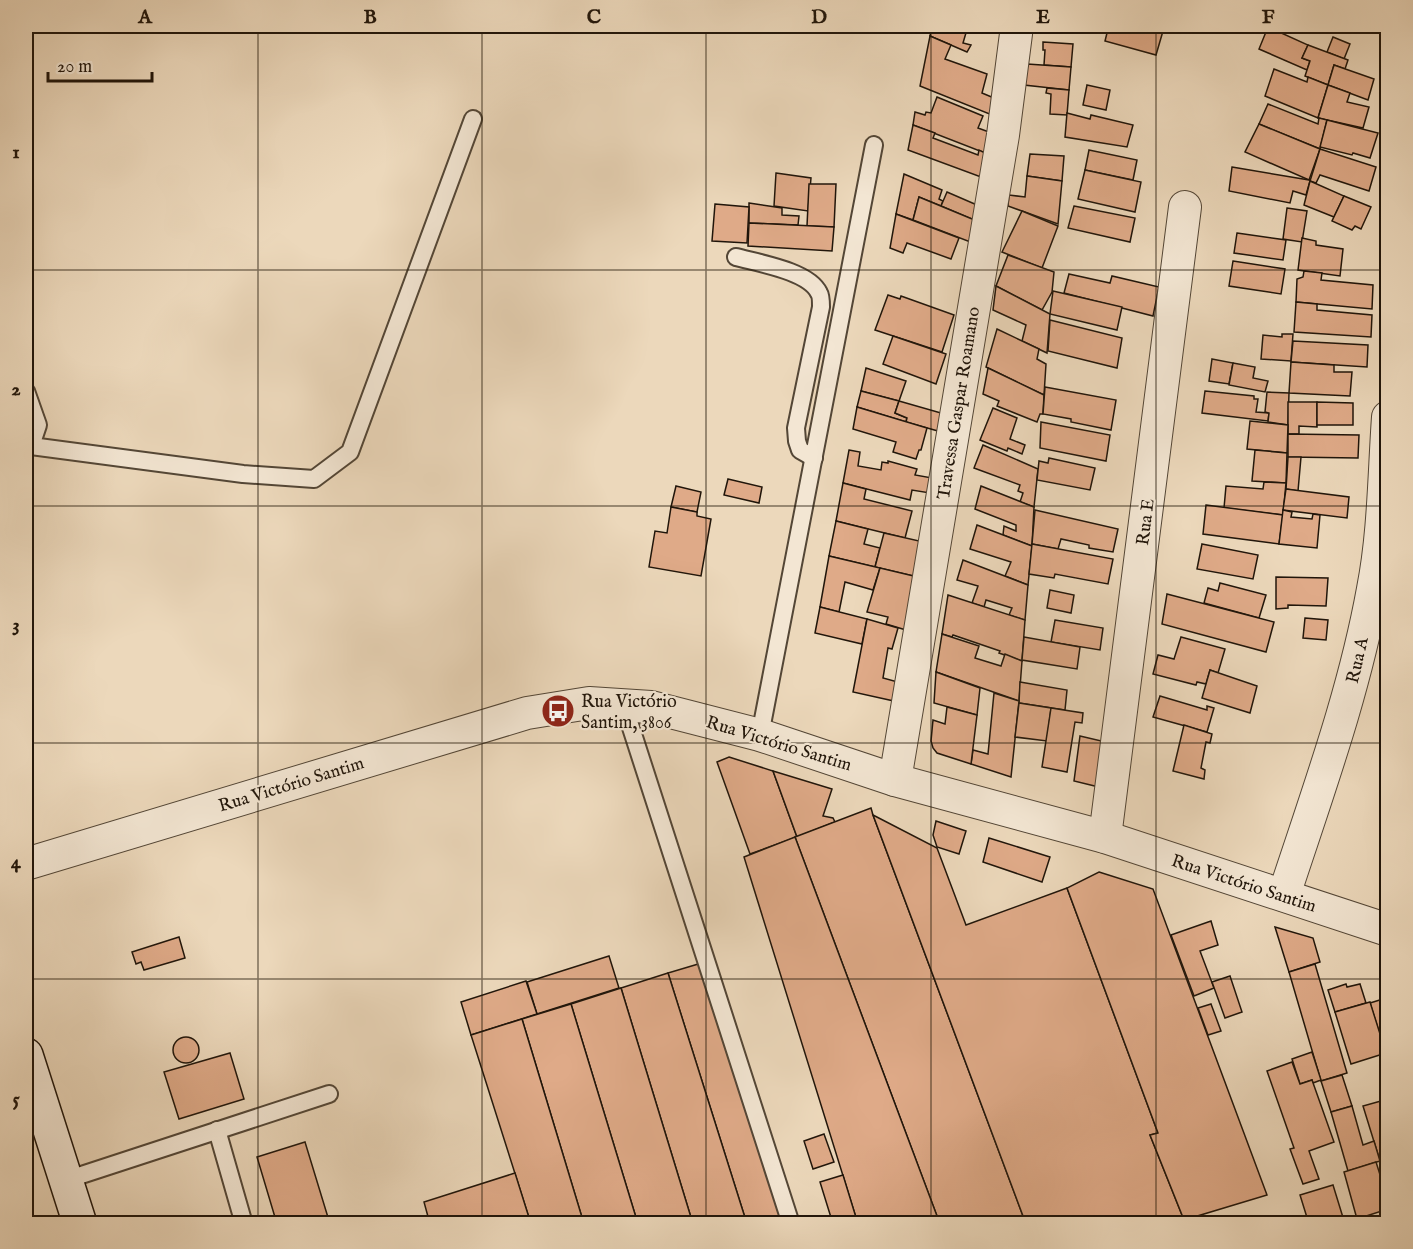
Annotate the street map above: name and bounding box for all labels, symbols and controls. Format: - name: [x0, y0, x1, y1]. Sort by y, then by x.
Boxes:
- text: A: [137, 5, 153, 30]
- text: B: [363, 5, 377, 30]
- text: C: [587, 5, 601, 30]
- text: D: [811, 5, 827, 30]
- text: E: [1036, 5, 1050, 30]
- text: F: [1262, 5, 1275, 30]
- scale bar: [48, 45, 152, 83]
- text: 20 m: [57, 56, 92, 79]
- text: 1: [12, 140, 20, 165]
- street label: Travessa Gaspar Roamano: [933, 305, 986, 501]
- text: 2: [11, 377, 21, 402]
- street label: Rua E: [1132, 497, 1161, 547]
- text: 3: [12, 613, 20, 638]
- street label: Rua A: [1342, 634, 1375, 686]
- place label: Rua Victório Santim, 3806: [581, 691, 677, 735]
- bus stop icon: Rua Victório Santim, 3806: [540, 693, 576, 729]
- street label: Rua Victório Santim: [703, 711, 854, 778]
- street label: Rua Victório Santim: [216, 752, 367, 819]
- text: 4: [11, 850, 22, 875]
- street label: Rua Victório Santim: [1168, 850, 1319, 919]
- text: 5: [12, 1087, 20, 1112]

